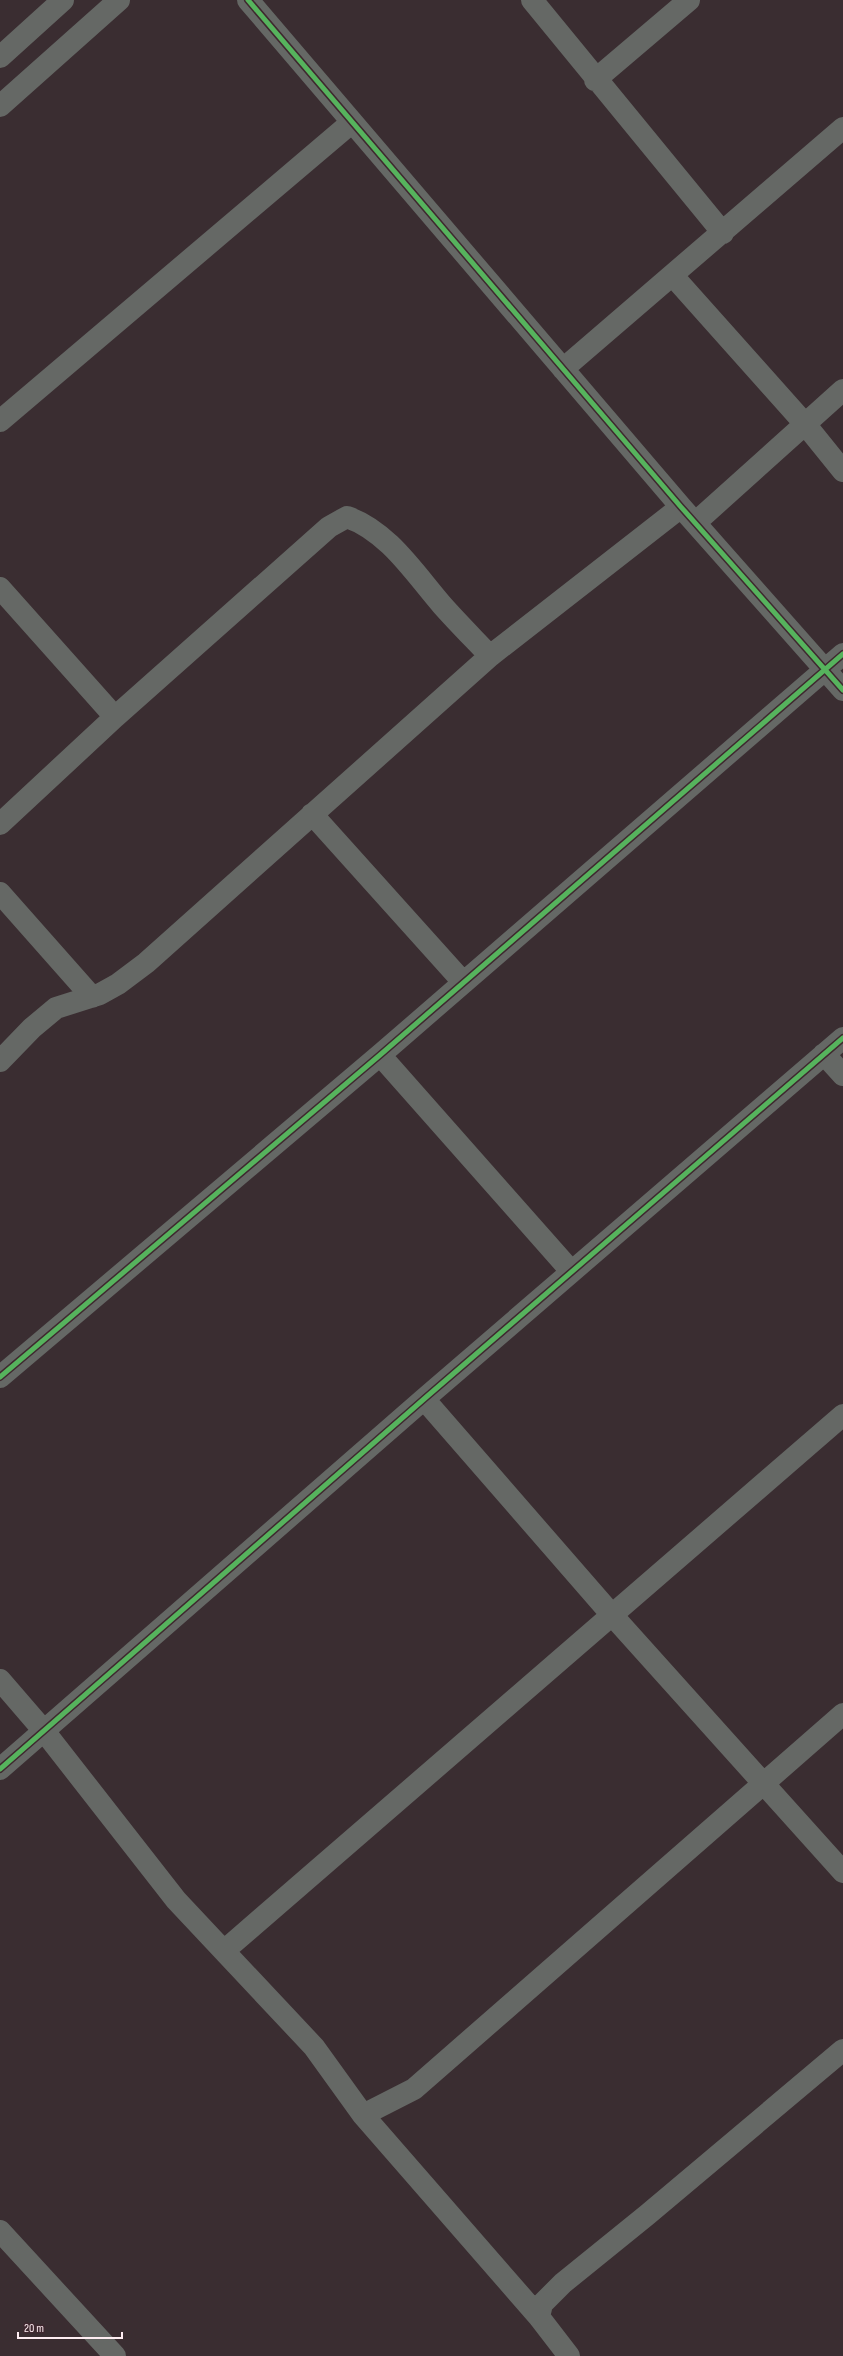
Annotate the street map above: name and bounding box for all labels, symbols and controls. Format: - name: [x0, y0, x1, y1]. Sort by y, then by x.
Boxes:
- scale bar: [18, 2314, 122, 2340]
- text: 20 m: [24, 2321, 44, 2336]

